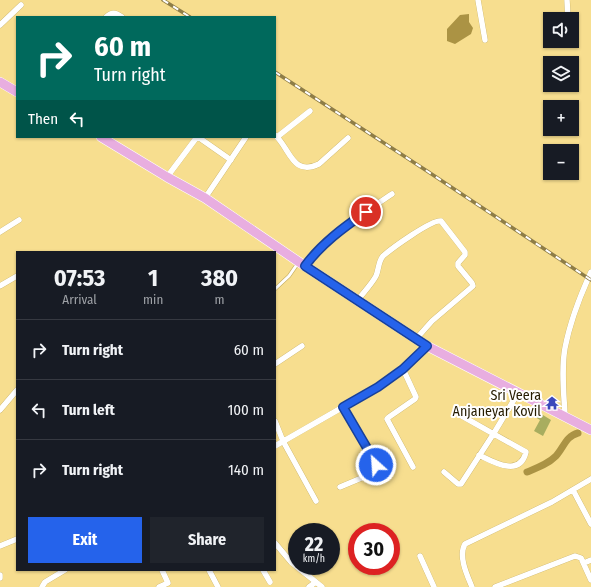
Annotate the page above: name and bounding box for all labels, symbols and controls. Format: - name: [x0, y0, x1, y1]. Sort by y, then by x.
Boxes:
- map controls: [543, 12, 579, 180]
- button: sound: [543, 12, 579, 48]
- text: 60 m: [94, 30, 151, 63]
- icon: right: [28, 32, 80, 84]
- button: layers: [543, 56, 579, 92]
- text: Turn right: [94, 64, 166, 86]
- button: +: [543, 100, 579, 136]
- icon: left: [66, 108, 88, 130]
- text: Then: [28, 110, 58, 128]
- button: −: [543, 144, 579, 180]
- pin: [349, 195, 383, 229]
- icon: arrive: [355, 201, 377, 223]
- text: 07:53: [54, 264, 105, 292]
- text: 1: [148, 264, 158, 292]
- text: 380: [201, 264, 238, 292]
- text: Arrival: [62, 292, 97, 307]
- text: min: [143, 292, 163, 307]
- text: m: [215, 292, 225, 307]
- icon: right: [28, 339, 50, 361]
- text: Turn right: [62, 341, 123, 359]
- text: 60 m: [234, 341, 264, 359]
- place label: Sri Veera Anjaneyar Kovil: [453, 387, 541, 420]
- temple icon: Sri Veera Anjaneyar Kovil: [544, 395, 560, 411]
- icon: left: [28, 399, 50, 421]
- text: Turn left: [62, 401, 115, 419]
- text: 100 m: [227, 401, 264, 419]
- position arrow: [355, 444, 397, 486]
- icon: right: [28, 459, 50, 481]
- text: Turn right: [62, 461, 123, 479]
- text: 140 m: [228, 461, 264, 479]
- button: Exit: [28, 517, 142, 563]
- button: Share: [150, 517, 264, 563]
- speed limit sign: 30: [348, 523, 400, 575]
- text: 22: [305, 532, 323, 556]
- text: km/h: [303, 553, 325, 565]

